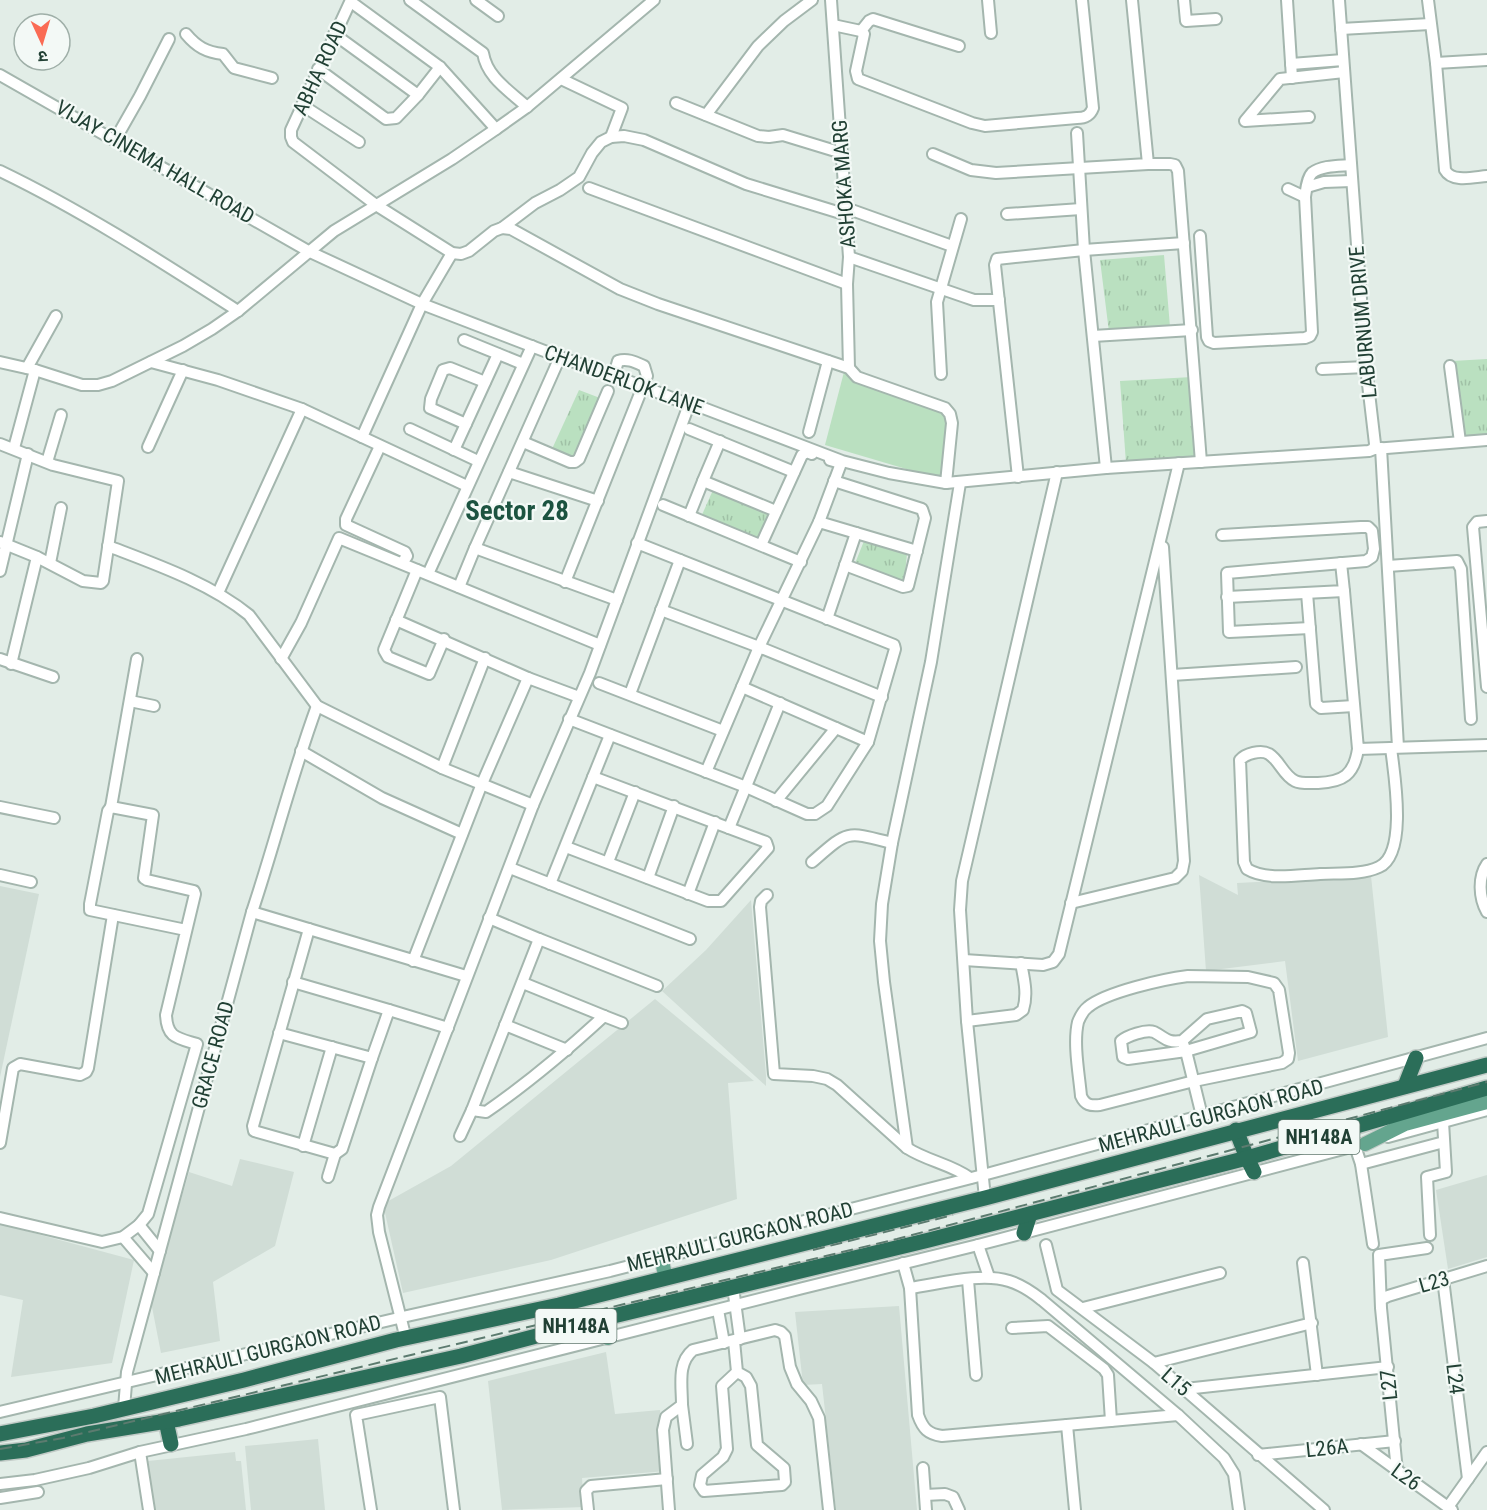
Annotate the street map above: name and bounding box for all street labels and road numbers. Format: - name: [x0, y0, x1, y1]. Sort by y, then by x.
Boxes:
- street label: ABHA ROAD: [288, 17, 352, 119]
- street label: VIJAY CINEMA HALL ROAD: [51, 95, 259, 229]
- street label: ASHOKA MARG: [828, 119, 860, 249]
- street label: LABURNUM DRIVE: [1344, 245, 1382, 399]
- street label: CHANDERLOK LANE: [541, 340, 707, 420]
- street label: GRACE ROAD: [187, 999, 239, 1111]
- street label: MEHRAULI GURGAON ROAD: [1096, 1074, 1326, 1158]
- road number: NH148A: [1278, 1120, 1360, 1154]
- street label: MEHRAULI GURGAON ROAD: [624, 1197, 856, 1277]
- street label: L23: [1416, 1266, 1452, 1298]
- road number: NH148A: [536, 1309, 616, 1343]
- street label: MEHRAULI GURGAON ROAD: [152, 1310, 384, 1390]
- street label: L24: [1441, 1362, 1469, 1396]
- street label: L15: [1157, 1363, 1195, 1401]
- street label: L27: [1375, 1368, 1403, 1402]
- street label: L26A: [1304, 1434, 1350, 1462]
- street label: L26: [1387, 1458, 1425, 1496]

